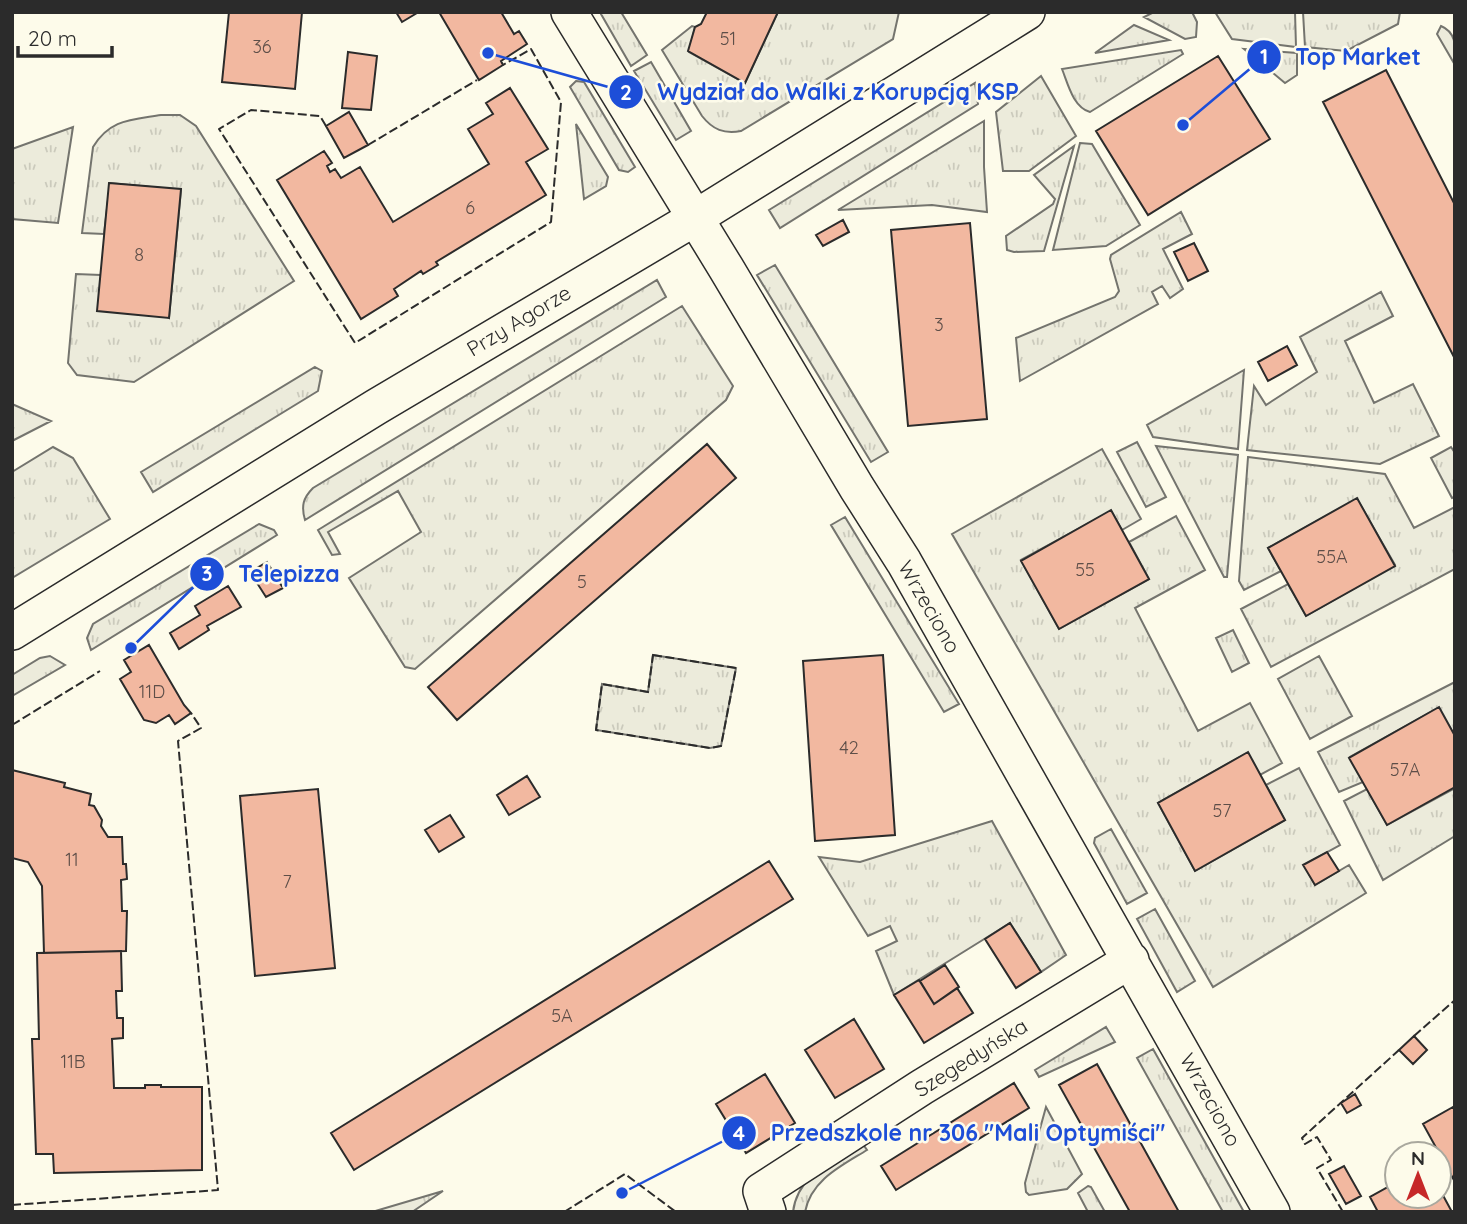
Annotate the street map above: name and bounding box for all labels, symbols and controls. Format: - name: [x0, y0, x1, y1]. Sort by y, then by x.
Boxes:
- scale bar: [18, 14, 112, 58]
- text: 20 m: [28, 25, 77, 51]
- house number: 51: [720, 27, 736, 50]
- house number: 36: [252, 35, 272, 58]
- callout: Top Market: [1246, 35, 1435, 79]
- text: Top Market: [1295, 42, 1421, 71]
- text: 1: [1260, 43, 1268, 69]
- callout: Wydział do Walki z Korupcją KSP: [608, 70, 1033, 114]
- text: Wydział do Walki z Korupcją KSP: [657, 77, 1019, 106]
- text: 2: [620, 79, 632, 105]
- house number: 6: [465, 196, 475, 219]
- house number: 8: [134, 243, 144, 266]
- street label: Przy Agorze: [462, 279, 575, 361]
- house number: 3: [934, 313, 944, 336]
- house number: 55A: [1316, 545, 1348, 568]
- callout: Telepizza: [189, 552, 354, 596]
- street label: Wrzeciono: [893, 555, 967, 658]
- house number: 55: [1075, 558, 1095, 581]
- text: Telepizza: [238, 559, 340, 588]
- text: 3: [201, 560, 213, 586]
- house number: 5: [577, 570, 587, 593]
- house number: 11D: [139, 680, 165, 703]
- house number: 42: [839, 736, 859, 759]
- house number: 57A: [1390, 758, 1421, 781]
- house number: 57: [1212, 799, 1232, 822]
- house number: 11: [65, 848, 79, 871]
- house number: 7: [282, 870, 292, 893]
- house number: 5A: [551, 1004, 573, 1027]
- street label: Szegedyńska: [909, 1012, 1032, 1102]
- street label: Wrzeciono: [1175, 1048, 1247, 1151]
- house number: 11B: [60, 1050, 86, 1073]
- callout: Przedszkole nr 306 "Mali Optymiści": [722, 1111, 1179, 1155]
- text: Przedszkole nr 306 "Mali Optymiści": [771, 1118, 1165, 1147]
- text: 4: [733, 1120, 745, 1146]
- north arrow: [1383, 1140, 1453, 1210]
- text: N: [1411, 1146, 1425, 1170]

